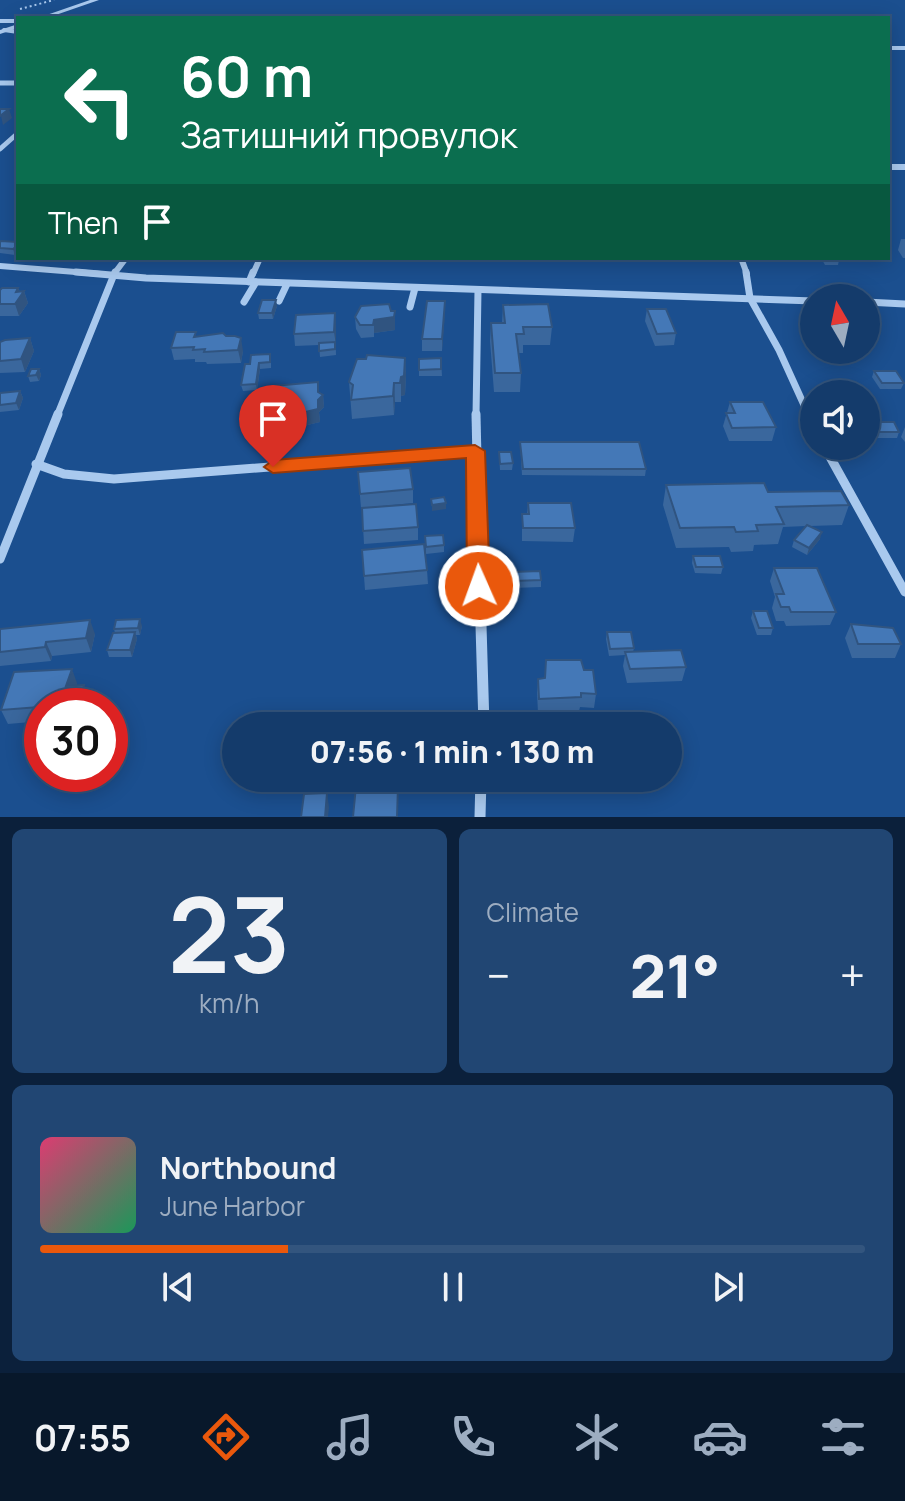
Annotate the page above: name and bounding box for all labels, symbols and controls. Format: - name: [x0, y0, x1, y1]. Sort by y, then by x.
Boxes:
- text: 60 m: [180, 37, 313, 114]
- icon: left: [48, 48, 152, 152]
- text: Затишний провулок: [180, 110, 517, 159]
- icon: arrive: [135, 200, 179, 244]
- text: Then: [48, 202, 119, 243]
- north arrow: [800, 284, 880, 364]
- map controls: [800, 284, 880, 460]
- button: sound: [800, 380, 880, 460]
- pin: [239, 385, 307, 467]
- icon: arrive: [251, 397, 295, 441]
- position arrow: [437, 544, 521, 628]
- speed limit sign: 30: [24, 688, 128, 792]
- text: 07:56 · 1 min · 130 m: [310, 731, 594, 772]
- text: 23: [168, 862, 290, 1004]
- text: Climate: [487, 894, 579, 930]
- text: 21°: [630, 934, 720, 1016]
- text: −: [487, 945, 510, 1005]
- text: +: [840, 945, 865, 1005]
- text: km/h: [199, 985, 259, 1021]
- text: Northbound: [160, 1147, 337, 1188]
- text: June Harbor: [160, 1188, 305, 1224]
- icon: previous: [156, 1265, 200, 1309]
- icon: pause: [431, 1265, 475, 1309]
- icon: next: [706, 1265, 750, 1309]
- icon: directions: [198, 1409, 254, 1465]
- icon: music: [322, 1409, 378, 1465]
- icon: phone: [445, 1409, 501, 1465]
- icon: climate: [569, 1409, 625, 1465]
- icon: car: [692, 1409, 748, 1465]
- icon: filters: [815, 1409, 871, 1465]
- text: 07:55: [34, 1413, 131, 1462]

